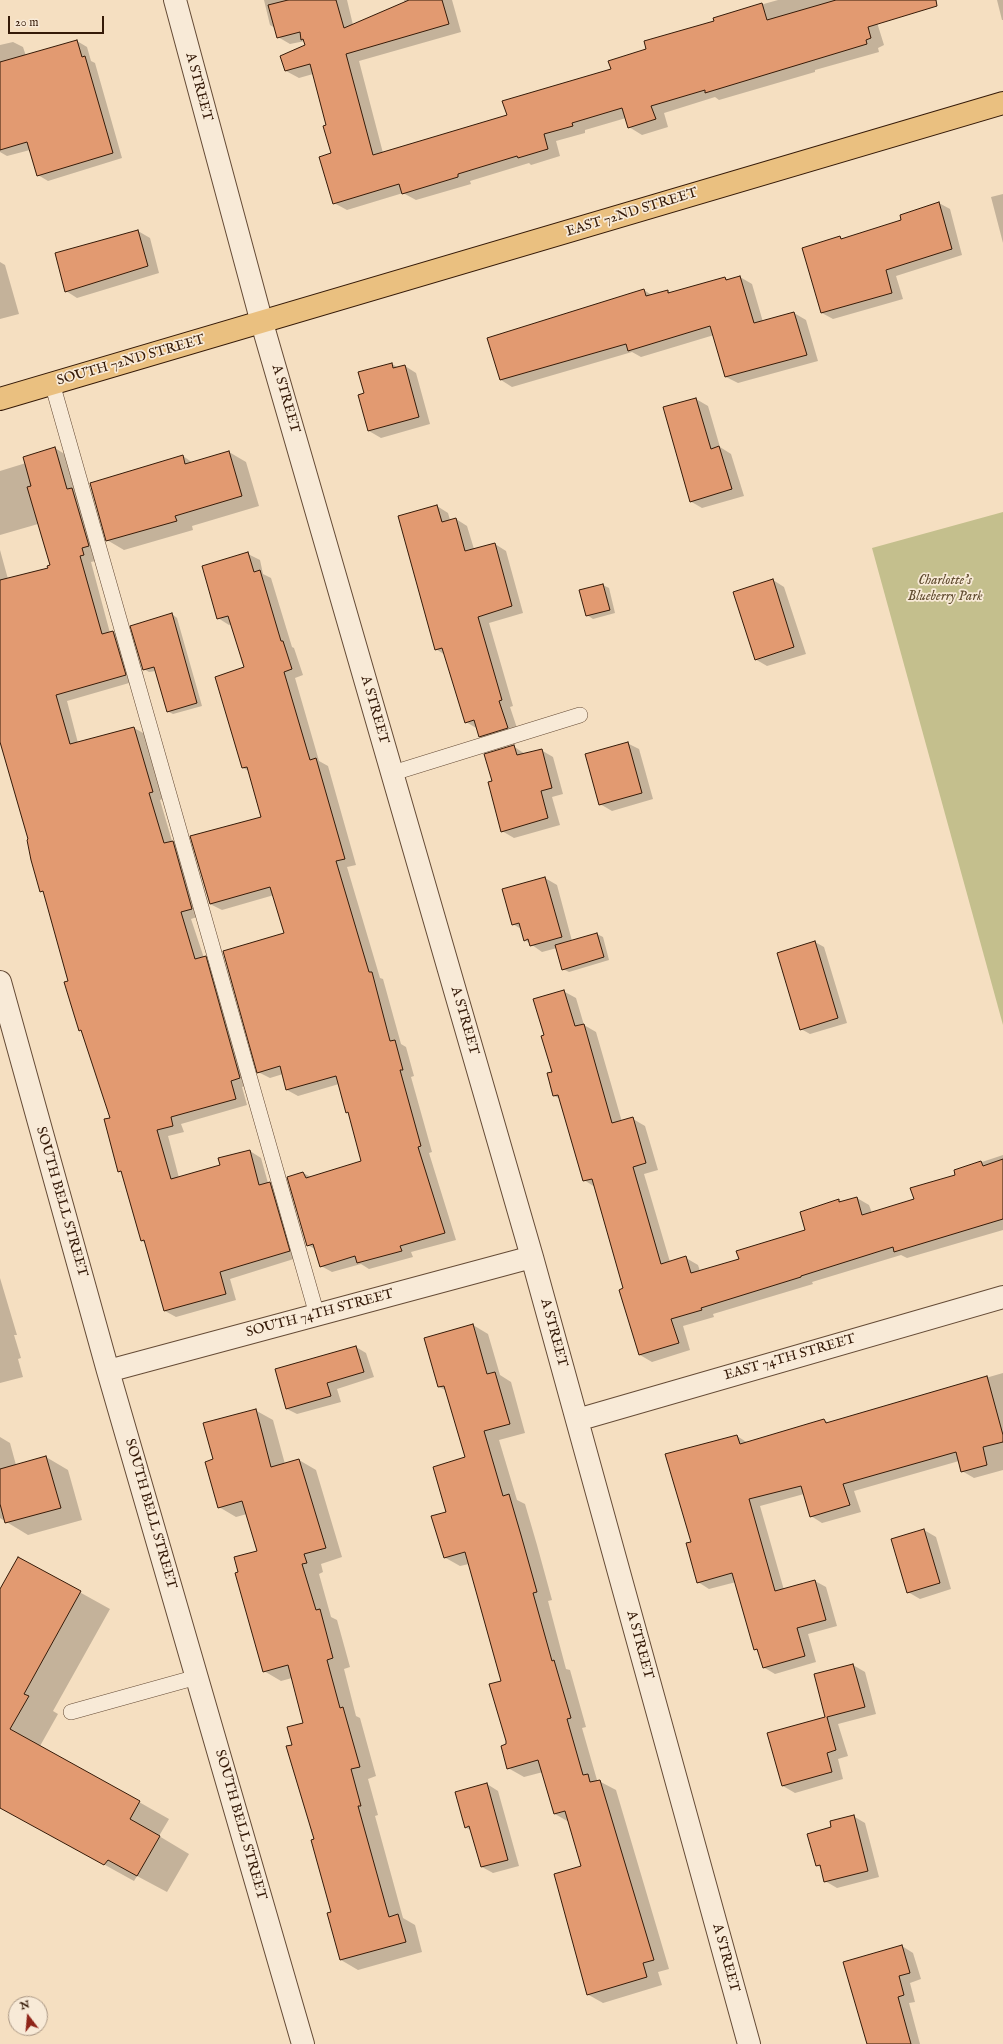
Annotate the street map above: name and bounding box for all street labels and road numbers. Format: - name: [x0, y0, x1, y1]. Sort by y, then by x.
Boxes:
- street label: A STREET: [181, 51, 215, 123]
- street label: EAST 72ND STREET: [564, 185, 700, 241]
- street label: SOUTH 72ND STREET: [55, 332, 207, 390]
- street label: A STREET: [267, 363, 303, 435]
- street label: A STREET: [356, 674, 392, 746]
- street label: A STREET: [446, 985, 482, 1057]
- street label: SOUTH BELL STREET: [32, 1125, 90, 1279]
- street label: SOUTH 74TH STREET: [244, 1286, 396, 1342]
- street label: A STREET: [536, 1297, 570, 1369]
- street label: EAST 74TH STREET: [722, 1331, 858, 1385]
- street label: SOUTH BELL STREET: [121, 1437, 179, 1591]
- street label: A STREET: [622, 1609, 656, 1681]
- street label: SOUTH BELL STREET: [211, 1748, 269, 1902]
- street label: A STREET: [708, 1922, 742, 1994]

